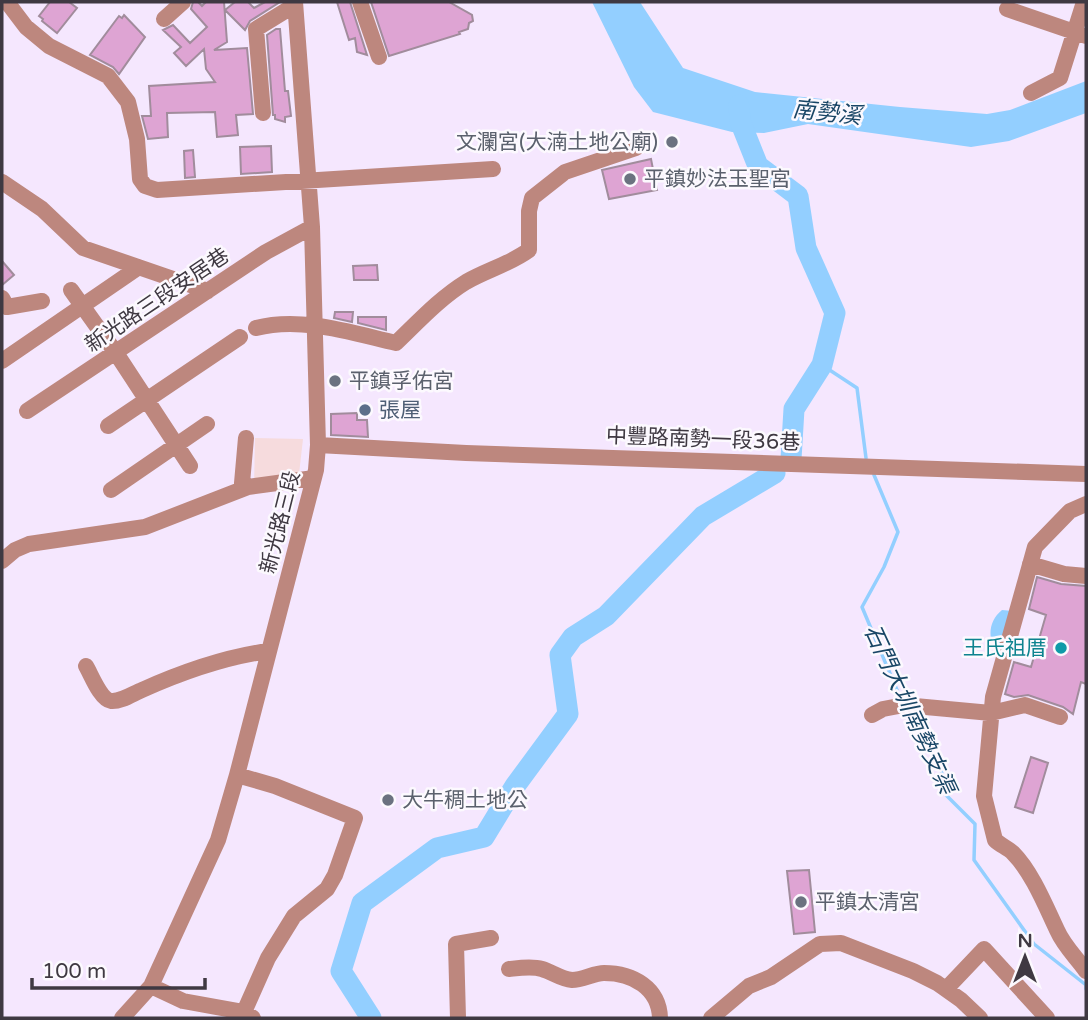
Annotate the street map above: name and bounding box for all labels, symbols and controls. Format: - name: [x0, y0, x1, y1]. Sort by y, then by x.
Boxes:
- water label: 南勢溪: [791, 95, 866, 131]
- place label: 文瀾宮(大湳土地公廟): [456, 130, 658, 155]
- marker: 文瀾宮(大湳土地公廟): [664, 134, 680, 150]
- place label: 平鎮妙法玉聖宮: [644, 167, 791, 192]
- marker: 平鎮妙法玉聖宮: [622, 171, 638, 187]
- street label: 新光路三段安居巷: [81, 243, 234, 358]
- place label: 平鎮孚佑宮: [349, 369, 454, 394]
- marker: 平鎮孚佑宮: [327, 373, 343, 389]
- place label: 張屋: [379, 398, 421, 423]
- marker: 張屋: [357, 402, 373, 418]
- street label: 中豐路南勢一段36巷: [605, 424, 801, 455]
- street label: 新光路三段: [256, 468, 305, 576]
- water label: 石門大圳南勢支渠: [858, 620, 962, 801]
- place label: 王氏祖厝: [963, 636, 1047, 661]
- marker: 王氏祖厝: [1053, 640, 1069, 656]
- place label: 大牛稠土地公: [402, 788, 528, 813]
- marker: 大牛稠土地公: [380, 792, 396, 808]
- place label: 平鎮太清宮: [815, 890, 920, 915]
- marker: 平鎮太清宮: [793, 894, 809, 910]
- north arrow: [990, 922, 1060, 992]
- text: N: [1017, 930, 1033, 952]
- scale bar: [32, 946, 205, 990]
- text: 100 m: [42, 959, 106, 984]

